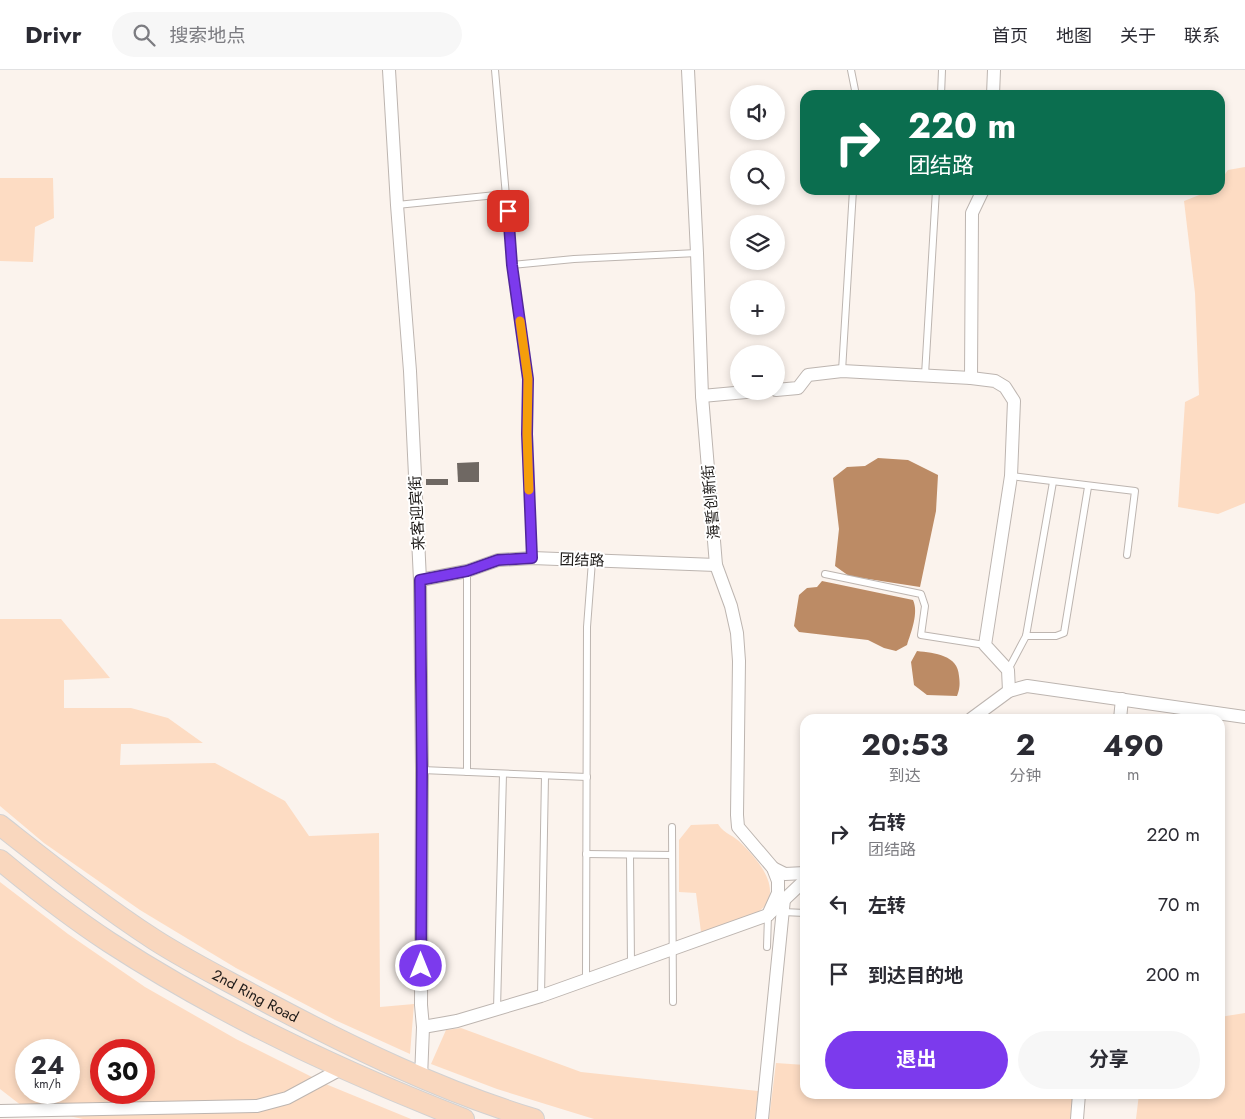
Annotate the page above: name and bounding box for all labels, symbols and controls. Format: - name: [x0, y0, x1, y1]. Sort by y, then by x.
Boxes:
- search box: [112, 12, 462, 57]
- text: Drivr: [25, 17, 82, 52]
- icon: search: [130, 21, 158, 49]
- text: 搜索地点: [170, 22, 246, 49]
- text: 首页: [992, 23, 1028, 49]
- text: 地图: [1056, 23, 1092, 49]
- text: 关于: [1120, 23, 1156, 49]
- text: 联系: [1184, 23, 1220, 49]
- map controls: [730, 85, 785, 400]
- button: sound: [730, 85, 785, 140]
- text: 220 m: [908, 101, 1016, 151]
- icon: right: [825, 110, 890, 175]
- text: 团结路: [908, 149, 974, 181]
- button: search: [730, 150, 785, 205]
- pin: [487, 190, 529, 232]
- icon: arrive: [494, 197, 522, 225]
- button: layers: [730, 215, 785, 270]
- button: +: [730, 280, 785, 335]
- button: −: [730, 345, 785, 400]
- street label: 海誓创新街: [697, 464, 725, 540]
- street label: 来客迎宾街: [404, 475, 430, 551]
- street label: 团结路: [559, 548, 605, 572]
- text: 20:53: [861, 723, 948, 766]
- text: 2: [1016, 723, 1035, 766]
- text: 490: [1103, 724, 1164, 767]
- text: m: [1127, 763, 1140, 786]
- text: 到达: [889, 764, 921, 787]
- text: 分钟: [1010, 764, 1042, 787]
- text: 右转: [868, 809, 906, 836]
- icon: right: [825, 820, 853, 848]
- text: 220 m: [1146, 821, 1200, 848]
- text: 团结路: [868, 838, 916, 861]
- icon: left: [825, 890, 853, 918]
- text: 70 m: [1158, 891, 1200, 918]
- text: 左转: [868, 892, 906, 919]
- position arrow: [394, 939, 446, 991]
- icon: arrive: [825, 960, 853, 988]
- text: 200 m: [1146, 961, 1200, 988]
- text: 到达目的地: [868, 962, 963, 989]
- street label: 2nd Ring Road: [208, 964, 302, 1028]
- button: 退出: [825, 1031, 1008, 1089]
- button: 分享: [1018, 1031, 1200, 1089]
- speed limit sign: 30: [90, 1039, 155, 1104]
- text: 24: [31, 1047, 64, 1083]
- text: km/h: [34, 1075, 61, 1093]

